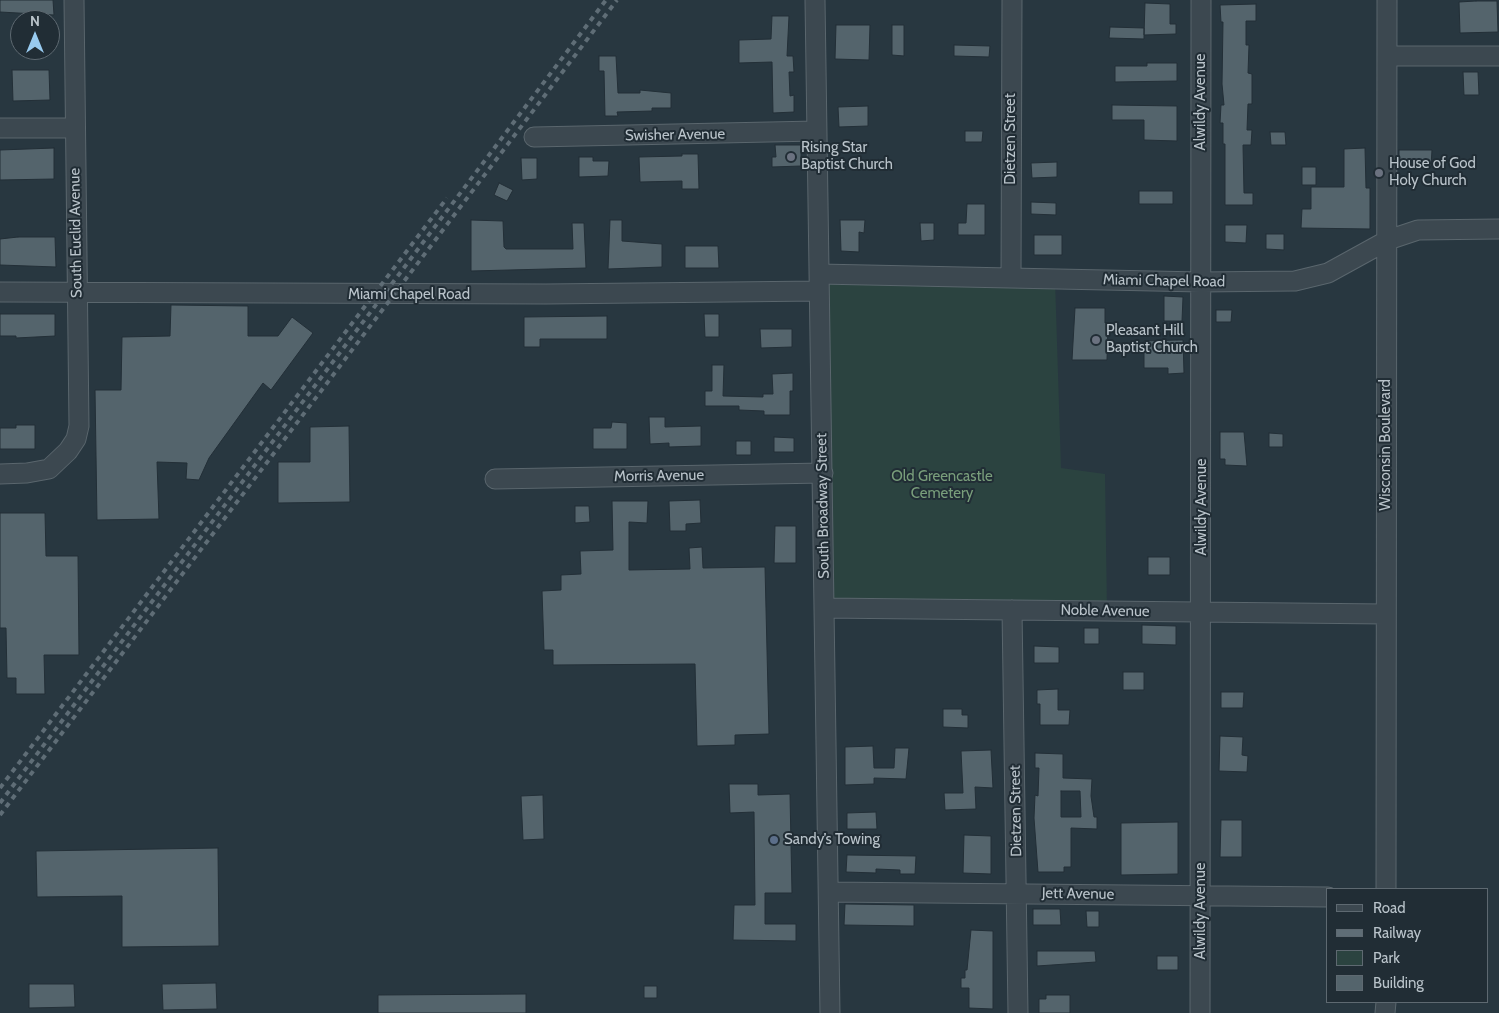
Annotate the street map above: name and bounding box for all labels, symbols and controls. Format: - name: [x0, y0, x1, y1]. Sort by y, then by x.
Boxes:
- north arrow: [10, 10, 60, 60]
- text: N: [30, 12, 40, 30]
- street label: Alwildy Avenue: [1192, 54, 1210, 150]
- street label: Dietzen Street: [1002, 93, 1020, 185]
- street label: Swisher Avenue: [625, 125, 725, 145]
- place label: Rising Star Baptist Church: [801, 139, 893, 174]
- marker: Rising Star Baptist Church: [785, 151, 797, 163]
- place label: House of God Holy Church: [1389, 155, 1476, 190]
- marker: House of God Holy Church: [1373, 167, 1385, 179]
- street label: South Euclid Avenue: [66, 168, 86, 298]
- street label: Miami Chapel Road: [1103, 271, 1225, 291]
- street label: Miami Chapel Road: [348, 286, 470, 304]
- place label: Pleasant Hill Baptist Church: [1106, 322, 1198, 357]
- marker: Pleasant Hill Baptist Church: [1090, 334, 1102, 346]
- street label: Wisconsin Boulevard: [1377, 379, 1395, 511]
- street label: South Broadway Street: [813, 433, 833, 579]
- street label: Alwildy Avenue: [1193, 459, 1211, 555]
- street label: Morris Avenue: [614, 466, 704, 486]
- park label: Old Greencastle Cemetery: [891, 468, 993, 503]
- street label: Noble Avenue: [1060, 601, 1150, 621]
- street label: Dietzen Street: [1006, 765, 1026, 857]
- place label: Sandy’s Towing: [784, 831, 880, 849]
- marker: Sandy’s Towing: [768, 834, 780, 846]
- street label: Alwildy Avenue: [1192, 863, 1210, 959]
- street label: Jett Avenue: [1042, 884, 1114, 904]
- legend: [1326, 888, 1489, 1003]
- text: Road: [1373, 899, 1406, 917]
- text: Railway: [1373, 924, 1421, 942]
- text: Park: [1373, 949, 1400, 967]
- text: Building: [1373, 974, 1424, 992]

